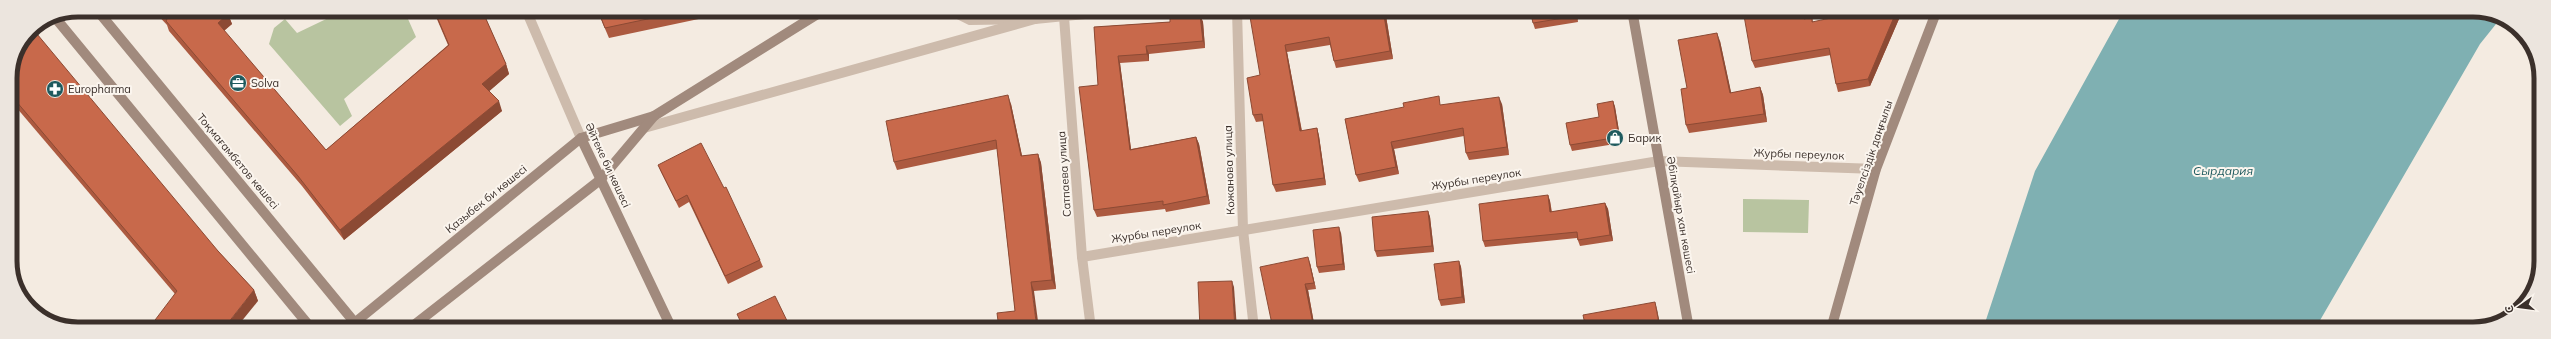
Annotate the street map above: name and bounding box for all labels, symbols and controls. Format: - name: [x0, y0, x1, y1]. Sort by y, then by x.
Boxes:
- office icon: Solva: [228, 73, 248, 93]
- place label: Solva: [251, 76, 279, 90]
- pharmacy icon: Europharma: [45, 79, 65, 99]
- place label: Europharma: [68, 82, 131, 96]
- street label: Тәуелсіздік даңғылы: [1846, 99, 1896, 207]
- street label: Тоқмағамбетов көшесі: [194, 110, 282, 212]
- street label: Әйтеке би көшесі: [582, 120, 634, 210]
- street label: Кожанова улица: [1220, 125, 1238, 215]
- shop icon: Барик: [1605, 128, 1625, 148]
- street label: Сатпаева улица: [1054, 130, 1074, 218]
- place label: Барик: [1628, 131, 1661, 145]
- street label: Журбы переулок: [1753, 145, 1845, 163]
- street label: Әбілқайыр хан көшесі: [1664, 155, 1698, 275]
- street label: Қазыбек би көшесі: [442, 162, 530, 236]
- water label: Сырдария: [2193, 163, 2253, 178]
- street label: Журбы переулок: [1430, 165, 1522, 193]
- street label: Журбы переулок: [1110, 218, 1202, 246]
- north arrow: [2499, 287, 2539, 327]
- text: С: [2501, 304, 2517, 315]

